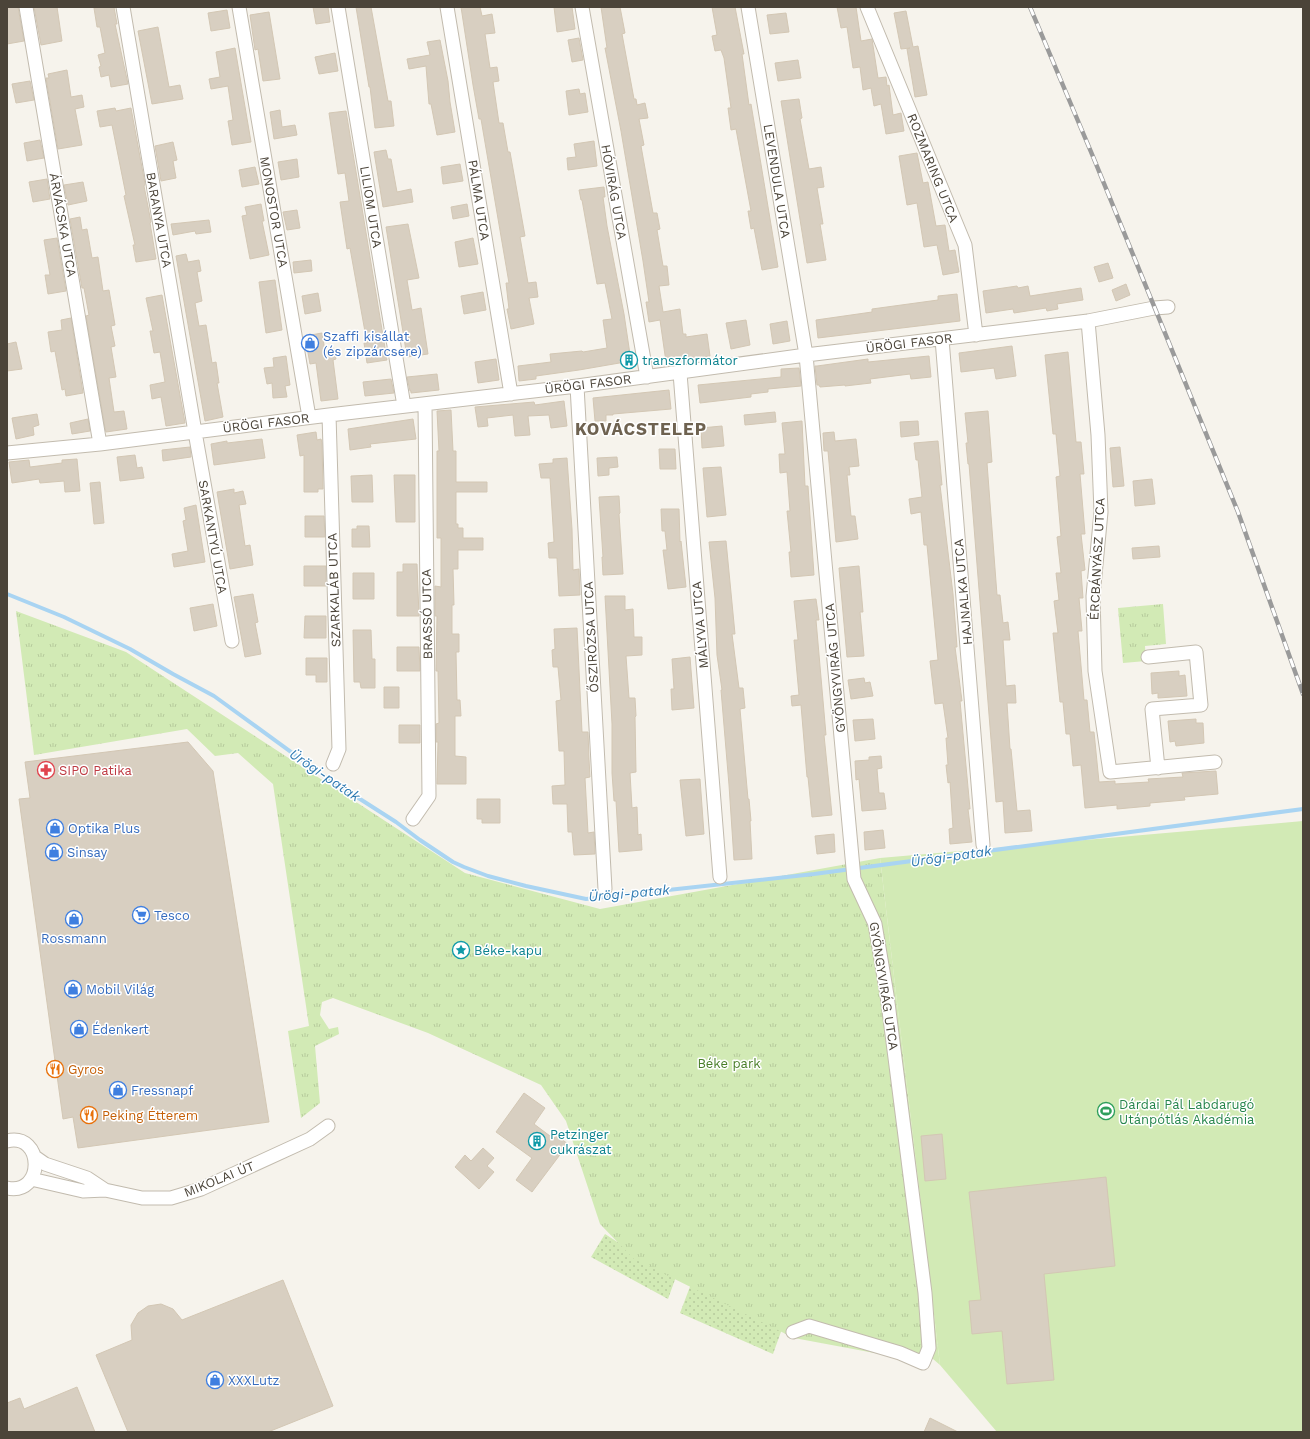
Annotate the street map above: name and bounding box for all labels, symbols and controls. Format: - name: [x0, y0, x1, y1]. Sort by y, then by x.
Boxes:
- street label: ROZMARING UTCA: [904, 111, 962, 225]
- street label: LEVENDULA UTCA: [761, 123, 794, 240]
- street label: HÓVIRÁG UTCA: [598, 143, 631, 241]
- street label: MONOSTOR UTCA: [257, 155, 291, 269]
- street label: PÁLMA UTCA: [465, 158, 494, 242]
- street label: LILIOM UTCA: [357, 165, 385, 249]
- street label: BARANYA UTCA: [143, 171, 175, 270]
- street label: ÁRVÁCSKA UTCA: [46, 172, 81, 279]
- place label: Szaffi kisállat (és zipzárcsere): [323, 329, 422, 359]
- street label: ÜRÖGI FASOR: [865, 330, 954, 356]
- shop icon: Szaffi kisállat (és zipzárcsere): [300, 333, 320, 353]
- building icon: transzformátor: [619, 350, 639, 370]
- place label: transzformátor: [642, 353, 738, 368]
- street label: ÜRÖGI FASOR: [544, 371, 633, 397]
- street label: ÜRÖGI FASOR: [222, 410, 311, 436]
- district label: KOVÁCSTELEP: [575, 419, 707, 439]
- street label: SARKANTYÚ UTCA: [196, 479, 230, 595]
- street label: ÉRCBÁNYÁSZ UTCA: [1085, 497, 1108, 621]
- street label: SZARKALÁB UTCA: [323, 532, 343, 647]
- street label: HAJNALKA UTCA: [951, 538, 975, 646]
- street label: BRASSÓ UTCA: [418, 568, 435, 659]
- street label: MÁLYVA UTCA: [688, 580, 711, 669]
- street label: ŐSZIRÓZSA UTCA: [580, 581, 601, 693]
- street label: GYÖNGYVIRÁG UTCA: [821, 602, 848, 733]
- water label: Ürögi-patak: [287, 746, 364, 805]
- pharmacy icon: SIPO Patika: [36, 760, 56, 780]
- place label: SIPO Patika: [59, 763, 132, 778]
- shop icon: Optika Plus: [45, 818, 65, 838]
- place label: Optika Plus: [68, 821, 140, 836]
- shop icon: Sinsay: [44, 842, 64, 862]
- water label: Ürögi-patak: [909, 842, 993, 870]
- place label: Sinsay: [67, 845, 108, 860]
- water label: Ürögi-patak: [588, 881, 671, 905]
- supermarket icon: Tesco: [131, 905, 151, 925]
- place label: Tesco: [154, 908, 190, 923]
- shop icon: Rossmann: [64, 909, 84, 929]
- street label: GYÖNGYVIRÁG UTCA: [866, 921, 903, 1052]
- place label: Rossmann: [41, 931, 107, 946]
- place icon: Béke-kapu: [451, 940, 471, 960]
- place label: Béke-kapu: [474, 943, 542, 958]
- shop icon: Mobil Világ: [63, 979, 83, 999]
- place label: Mobil Világ: [86, 982, 154, 997]
- shop icon: Édenkert: [69, 1019, 89, 1039]
- place label: Édenkert: [92, 1021, 149, 1037]
- park label: Béke park: [697, 1056, 761, 1071]
- restaurant icon: Gyros: [45, 1059, 65, 1079]
- place label: Gyros: [68, 1062, 104, 1077]
- shop icon: Fressnapf: [108, 1080, 128, 1100]
- place label: Fressnapf: [131, 1083, 193, 1098]
- place label: Dárdai Pál Labdarugó Utánpótlás Akadémia: [1119, 1097, 1255, 1127]
- sports icon: Dárdai Pál Labdarugó Utánpótlás Akadémia: [1096, 1101, 1116, 1121]
- restaurant icon: Peking Étterem: [79, 1105, 99, 1125]
- place label: Peking Étterem: [102, 1107, 198, 1123]
- place label: Petzinger cukrászat: [550, 1127, 612, 1157]
- building icon: Petzinger cukrászat: [527, 1131, 547, 1151]
- street label: MIKOLAI ÚT: [182, 1158, 256, 1200]
- shop icon: XXXLutz: [205, 1370, 225, 1390]
- place label: XXXLutz: [228, 1373, 280, 1388]

